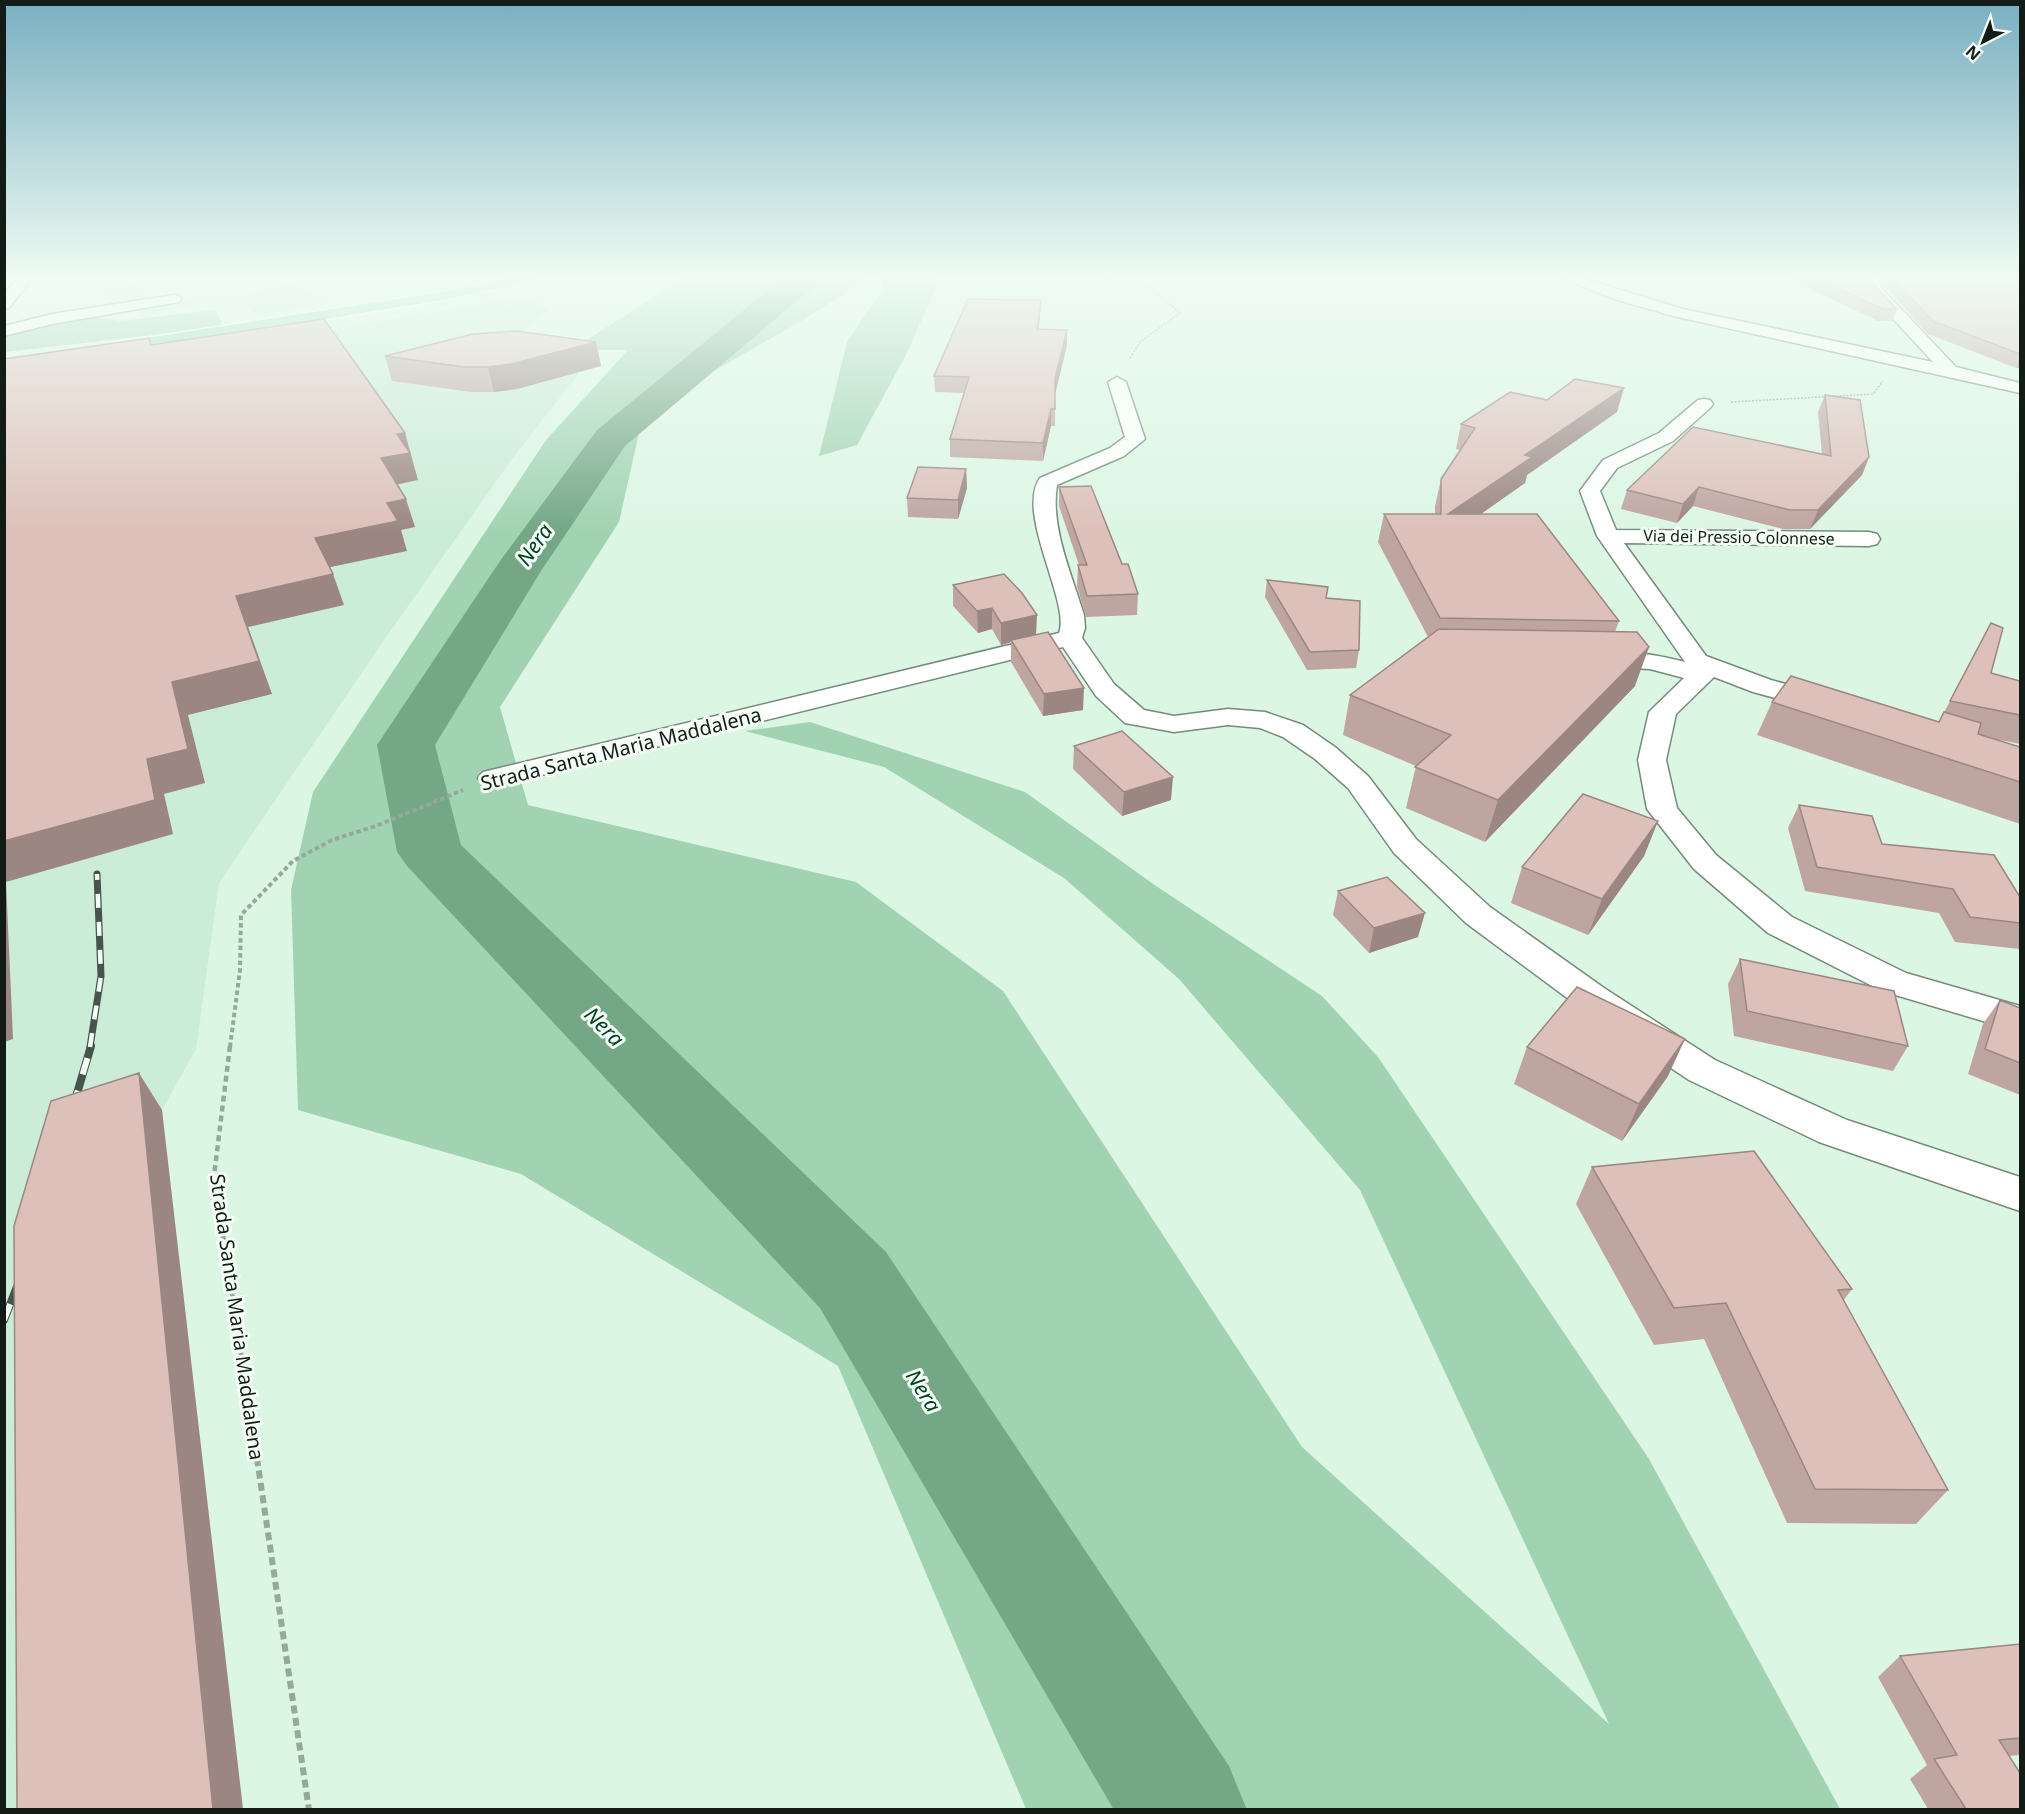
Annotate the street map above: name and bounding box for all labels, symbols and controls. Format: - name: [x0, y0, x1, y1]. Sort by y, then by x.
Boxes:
- north arrow: [1953, 12, 2013, 72]
- text: N: [1961, 41, 1985, 66]
- water label: Nera: [510, 518, 559, 571]
- street label: Via dei Pressio Colonnese: [1643, 524, 1835, 550]
- street label: Strada Santa Maria Maddalena: [478, 701, 764, 797]
- water label: Nera: [579, 1000, 631, 1052]
- street label: Strada Santa Maria Maddalena: [204, 1172, 271, 1462]
- water label: Nera: [900, 1364, 948, 1417]

